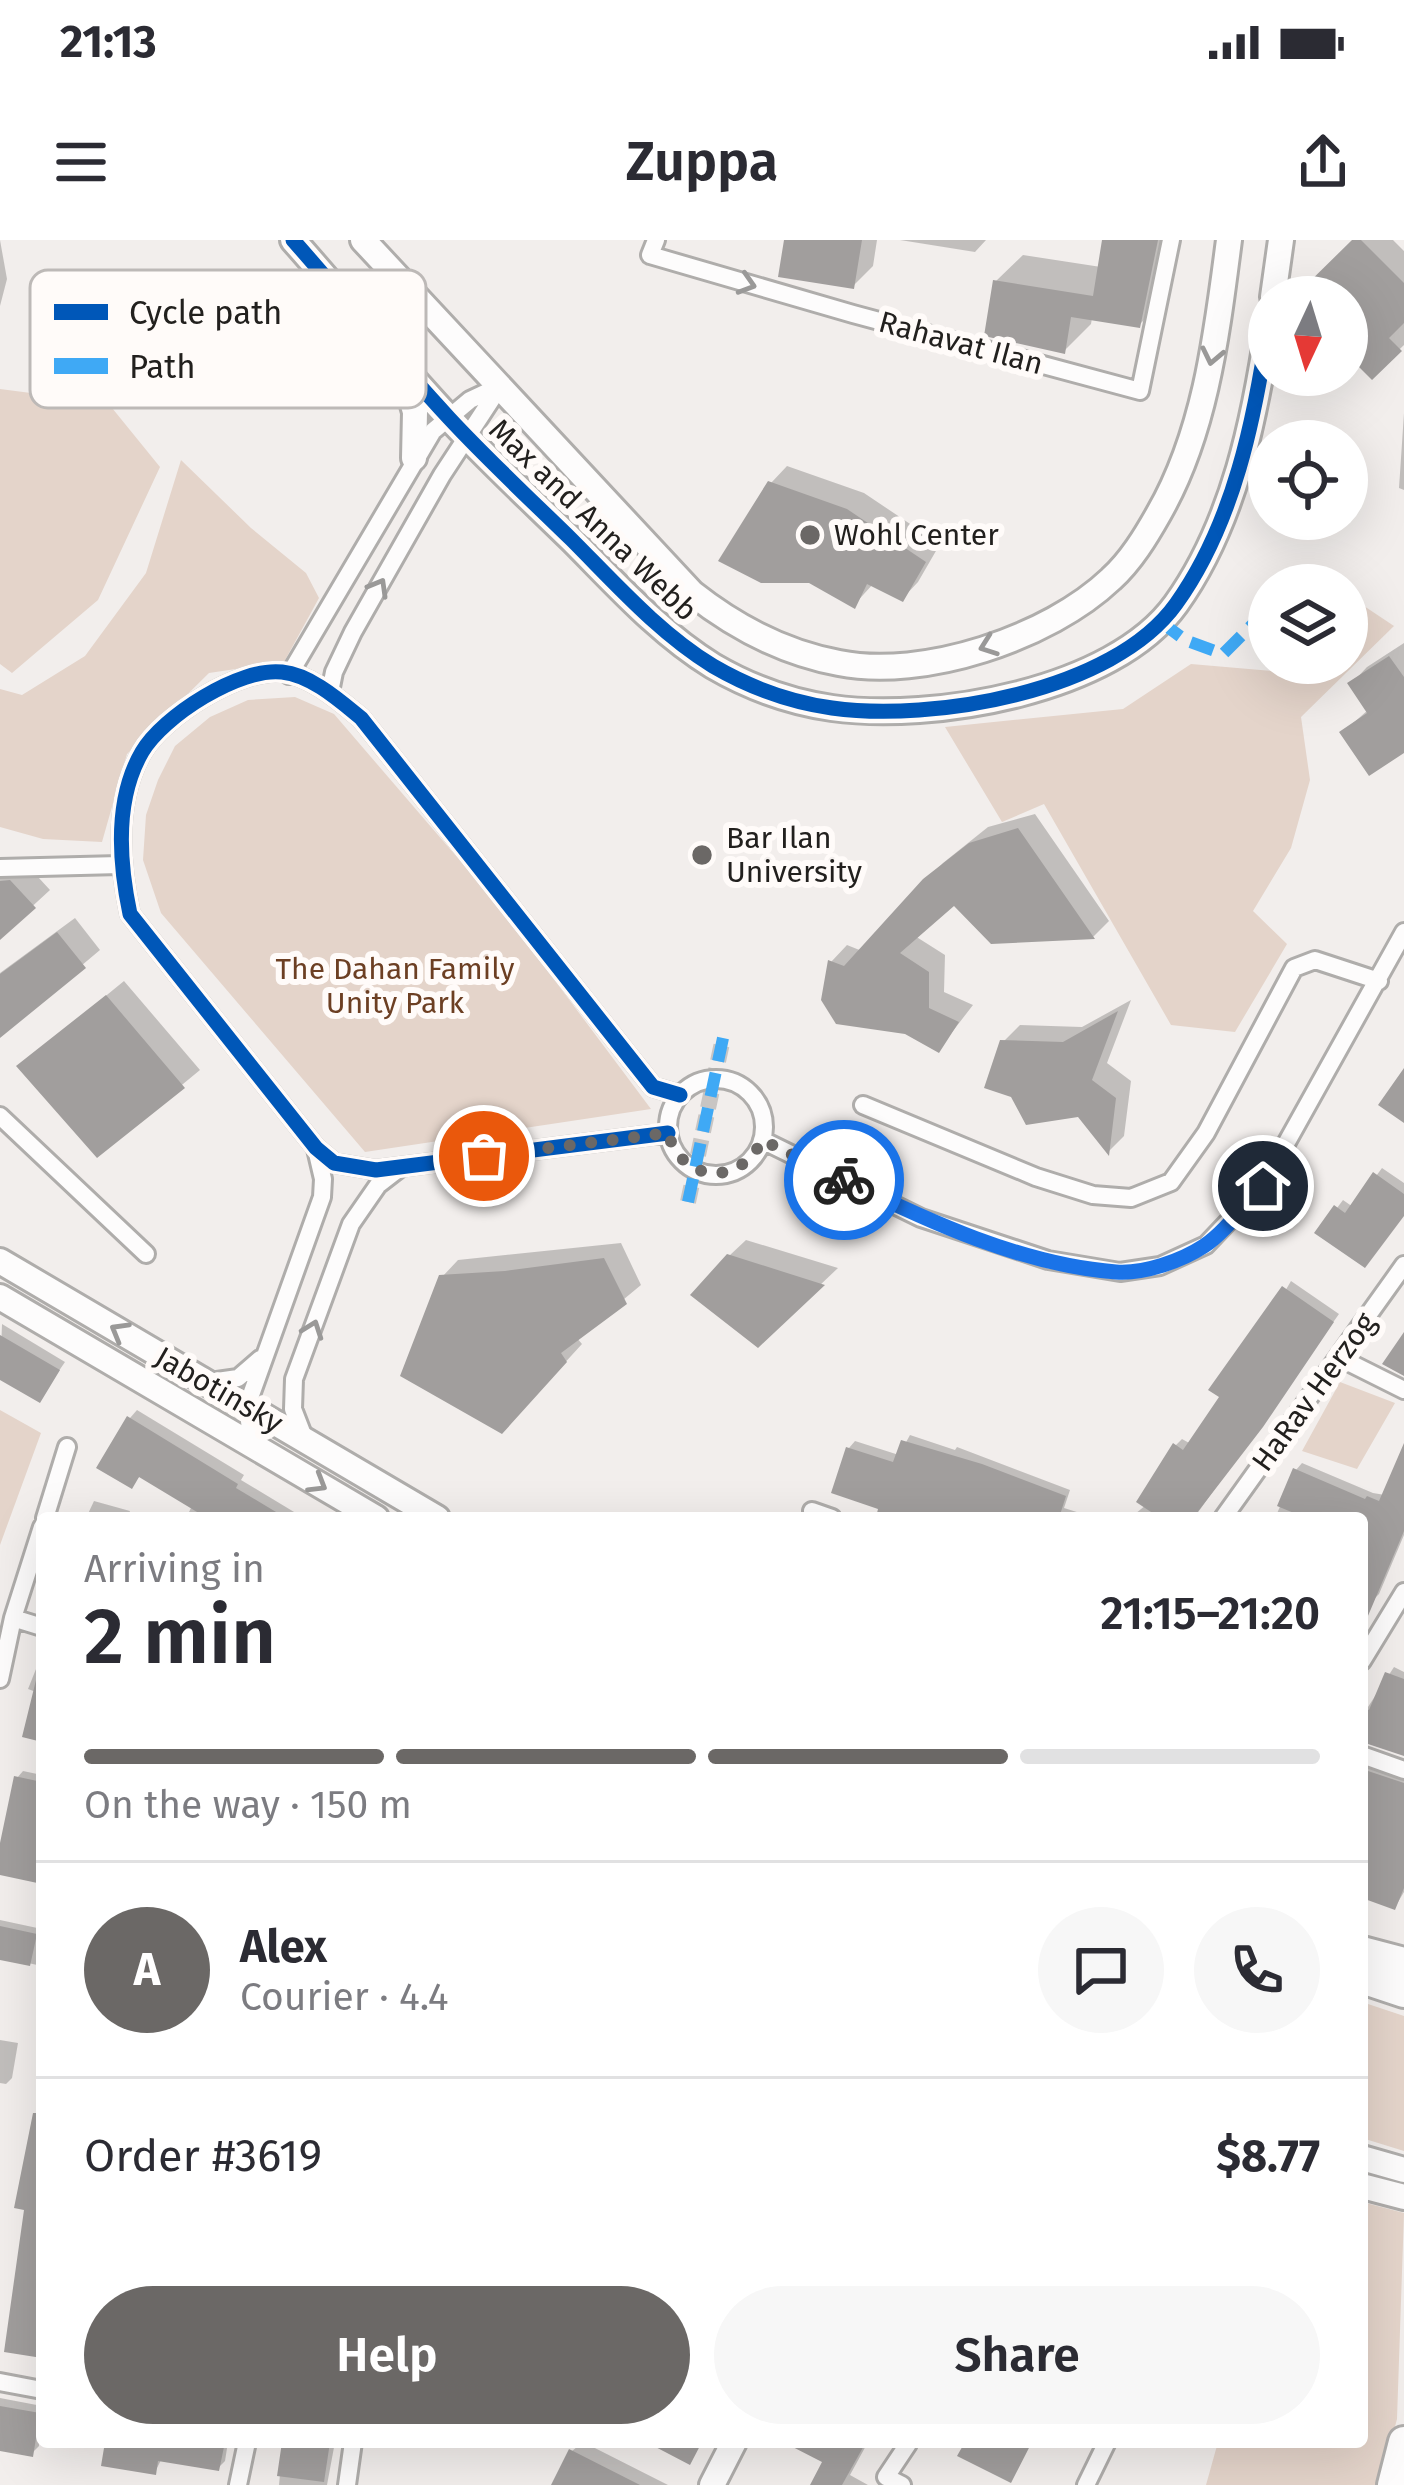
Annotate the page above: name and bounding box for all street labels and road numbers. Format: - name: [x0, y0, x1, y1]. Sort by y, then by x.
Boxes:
- street label: Rahavat Ilan: [875, 304, 1047, 382]
- street label: Max and Anna Webb: [482, 412, 704, 628]
- street label: HaRav Herzog: [1244, 1305, 1384, 1478]
- street label: Jabotinsky: [149, 1339, 290, 1441]

